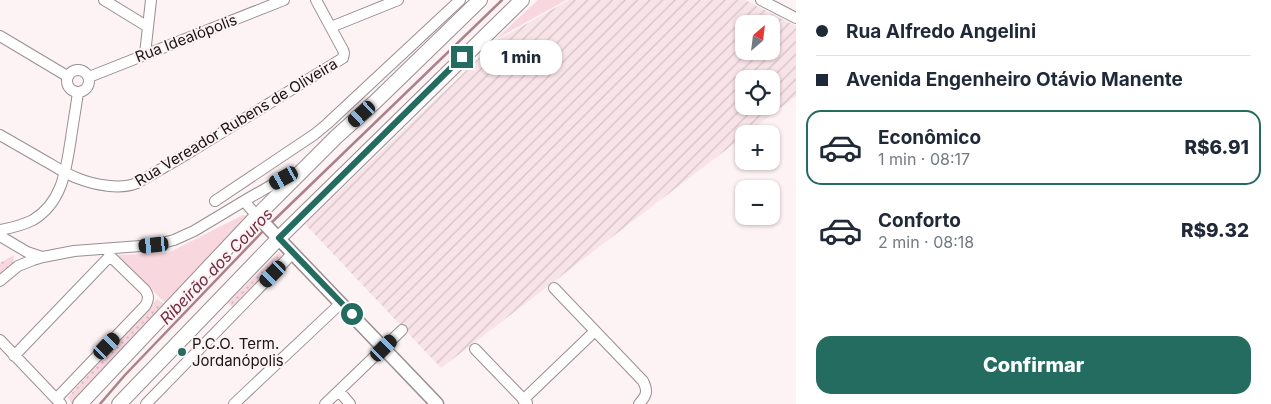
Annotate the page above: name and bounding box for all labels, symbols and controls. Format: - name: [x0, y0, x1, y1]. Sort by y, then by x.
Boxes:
- street label: Rua Idealópolis: [132, 10, 240, 66]
- north arrow: [735, 15, 780, 60]
- map controls: [735, 15, 780, 225]
- text: Rua Alfredo Angelini: [846, 20, 1036, 43]
- callout: 1 min: [480, 40, 562, 74]
- route end: [451, 46, 473, 68]
- text: 1 min: [501, 47, 541, 67]
- street label: Rua Vereador Rubens de Oliveira: [131, 54, 341, 190]
- text: Avenida Engenheiro Otávio Manente: [846, 68, 1183, 91]
- button: locate: [735, 70, 780, 115]
- car: [345, 98, 378, 130]
- button: +: [735, 125, 780, 170]
- icon: car: [818, 125, 863, 170]
- text: Econômico: [878, 126, 981, 149]
- text: R$6.91: [1184, 136, 1249, 159]
- text: 1 min · 08:17: [878, 149, 970, 169]
- car: [267, 164, 300, 192]
- button: −: [735, 180, 780, 225]
- water label: Ribeirão dos Couros: [155, 204, 277, 328]
- icon: car: [818, 208, 863, 253]
- text: Conforto: [878, 209, 961, 232]
- text: R$9.32: [1181, 219, 1249, 242]
- text: 2 min · 08:18: [878, 232, 974, 252]
- car: [138, 236, 169, 254]
- car: [257, 258, 288, 290]
- route start: [341, 303, 363, 325]
- car: [91, 330, 122, 362]
- car: [368, 332, 399, 364]
- place label: P.C.O. Term. Jordanópolis: [192, 334, 284, 370]
- button: Confirmar: [816, 336, 1251, 394]
- marker: P.C.O. Term. Jordanópolis: [176, 346, 188, 358]

